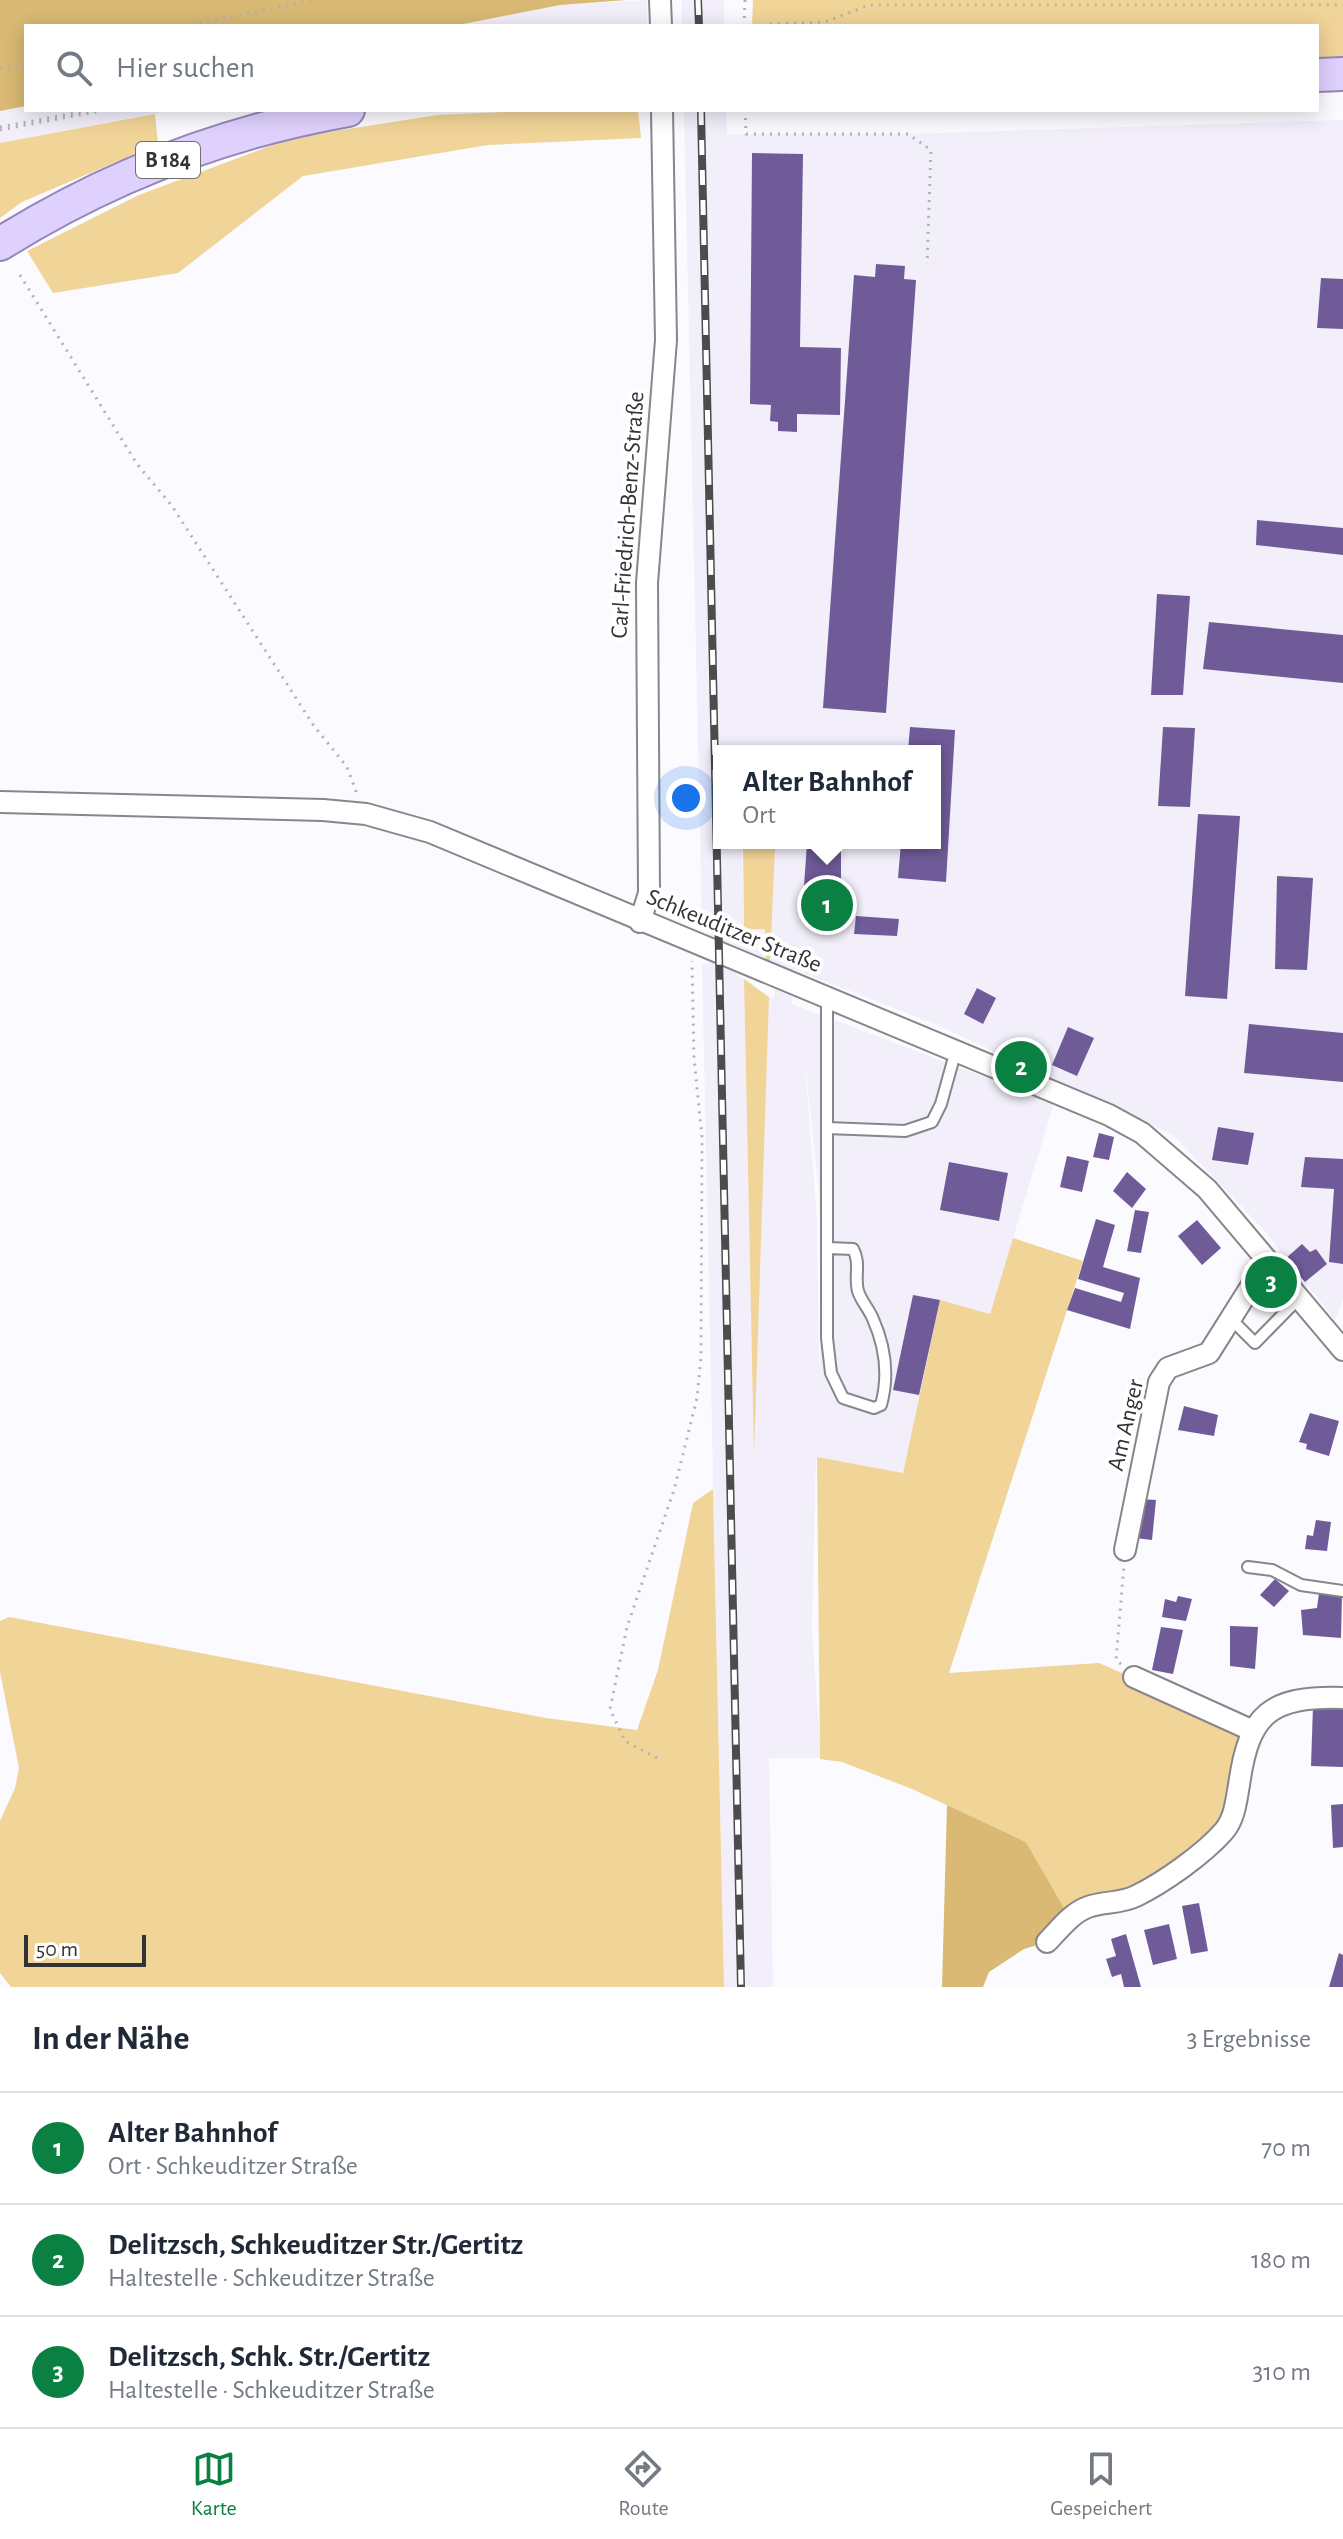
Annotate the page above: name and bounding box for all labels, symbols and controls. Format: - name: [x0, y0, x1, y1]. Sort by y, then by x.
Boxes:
- search box: [24, 24, 1319, 112]
- icon: search: [52, 46, 96, 90]
- text: Hier suchen: [116, 53, 255, 83]
- road number: B 184: [136, 142, 200, 178]
- street label: Carl-Friedrich-Benz-Straße: [607, 391, 649, 639]
- popup: [713, 745, 941, 849]
- text: Alter Bahnhof: [743, 767, 911, 797]
- your location: [666, 778, 706, 818]
- text: Ort: [743, 802, 776, 828]
- pin: 1: [801, 875, 853, 935]
- street label: Schkeuditzer Straße: [643, 885, 825, 977]
- pin: 2: [995, 1037, 1047, 1097]
- pin: 3: [1245, 1252, 1297, 1312]
- street label: Am Anger: [1104, 1377, 1148, 1473]
- scale bar: [24, 1931, 146, 1967]
- text: 50 m: [36, 1938, 78, 1960]
- text: In der Nähe: [32, 2022, 189, 2056]
- text: 3 Ergebnisse: [1187, 2026, 1311, 2052]
- text: Alter Bahnhof: [108, 2118, 277, 2148]
- text: 1: [53, 2135, 63, 2161]
- text: 70 m: [1261, 2135, 1311, 2161]
- text: Ort · Schkeuditzer Straße: [108, 2153, 358, 2179]
- text: Delitzsch, Schkeuditzer Str./Gertitz: [108, 2230, 523, 2260]
- text: 2: [52, 2247, 64, 2273]
- text: 180 m: [1251, 2247, 1311, 2273]
- text: Haltestelle · Schkeuditzer Straße: [108, 2265, 435, 2291]
- text: Delitzsch, Schk. Str./Gertitz: [108, 2342, 430, 2372]
- text: 3: [52, 2359, 64, 2385]
- text: 310 m: [1253, 2359, 1311, 2385]
- text: Haltestelle · Schkeuditzer Straße: [108, 2377, 435, 2403]
- tab: Karte: [191, 2447, 237, 2521]
- tab: Route: [618, 2447, 669, 2521]
- tab: Gespeichert: [1050, 2447, 1152, 2521]

